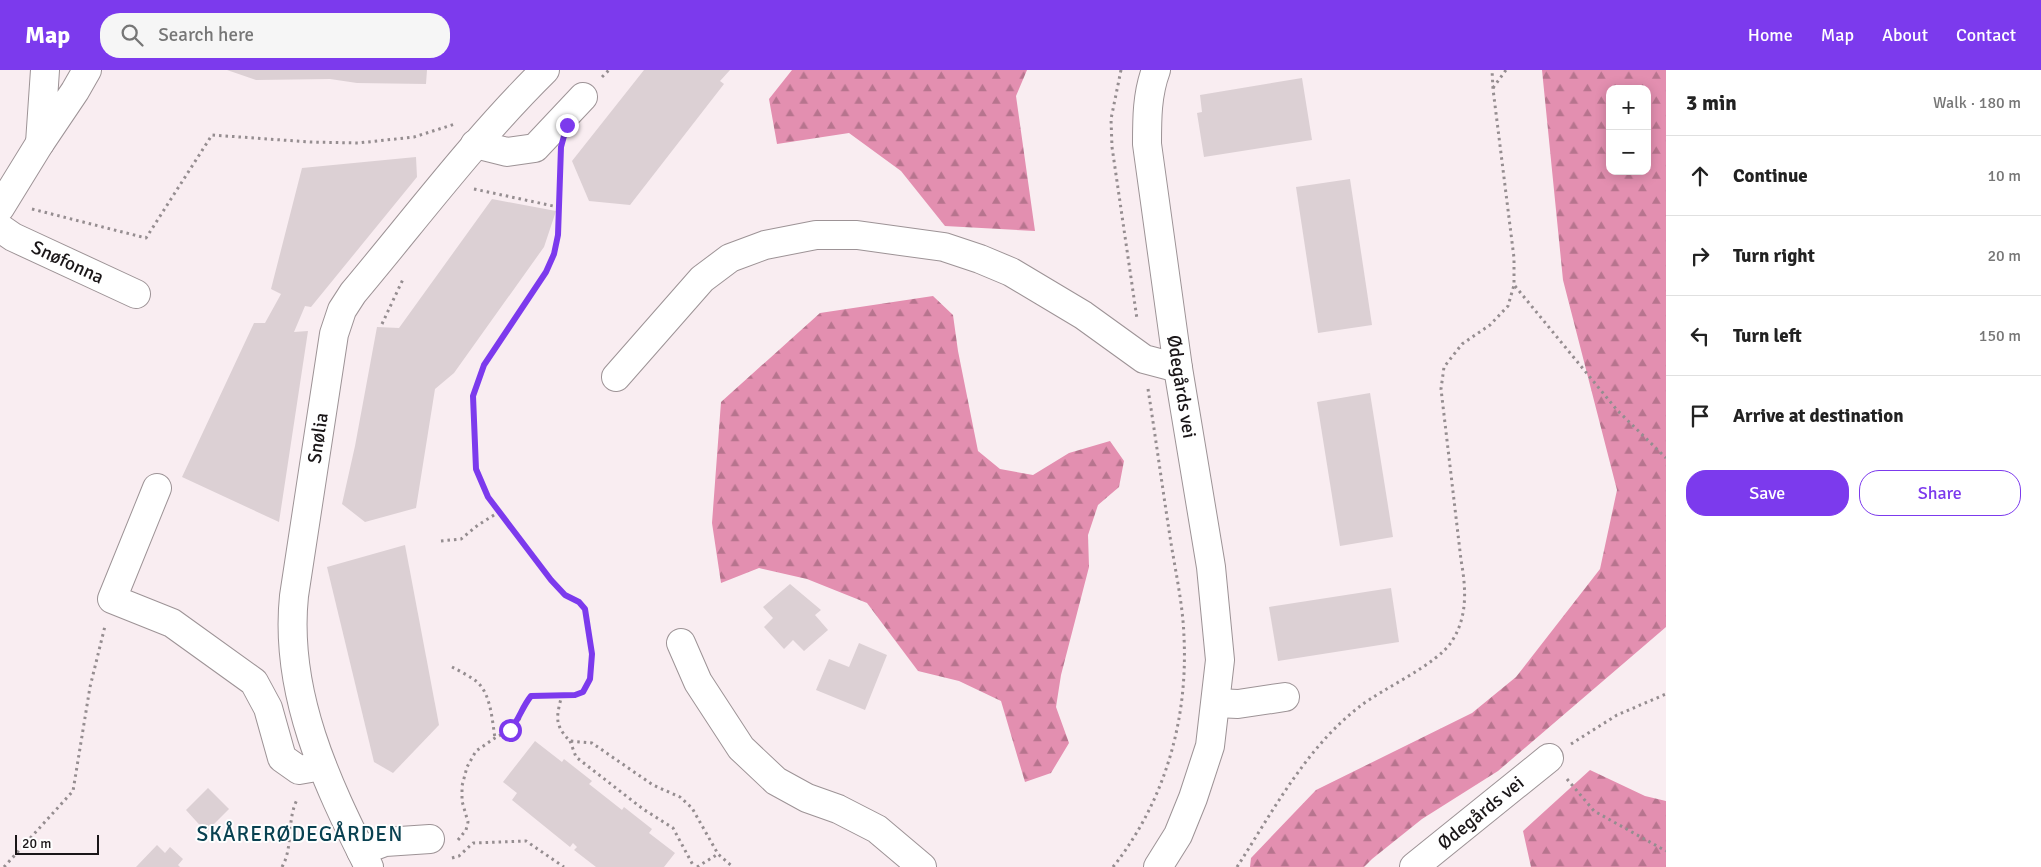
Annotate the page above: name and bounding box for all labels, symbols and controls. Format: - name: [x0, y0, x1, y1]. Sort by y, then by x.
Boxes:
- search box: [100, 13, 450, 58]
- text: Map: [25, 20, 70, 50]
- icon: search: [118, 21, 146, 49]
- text: Search here: [158, 23, 254, 47]
- text: Home: [1748, 24, 1793, 46]
- text: Map: [1821, 24, 1854, 46]
- text: About: [1882, 24, 1928, 46]
- text: Contact: [1956, 24, 2016, 46]
- map controls: [1606, 85, 1651, 175]
- button: +: [1606, 85, 1651, 130]
- text: 3 min: [1686, 90, 1737, 116]
- text: Walk · 180 m: [1933, 93, 2021, 113]
- route end: [556, 114, 579, 137]
- button: −: [1606, 130, 1651, 175]
- icon: ahead: [1686, 162, 1714, 190]
- text: Continue: [1733, 164, 1808, 188]
- text: 10 m: [1987, 166, 2021, 186]
- street label: Snøfonna: [28, 235, 108, 289]
- icon: right: [1686, 242, 1714, 270]
- text: Turn right: [1733, 244, 1815, 268]
- text: 20 m: [1987, 246, 2021, 266]
- icon: left: [1686, 322, 1714, 350]
- text: Turn left: [1733, 324, 1802, 348]
- text: 150 m: [1979, 326, 2021, 346]
- street label: Ødegårds vei: [1162, 333, 1201, 440]
- icon: arrive: [1686, 402, 1714, 430]
- text: Arrive at destination: [1733, 404, 1904, 428]
- street label: Snølia: [302, 411, 334, 465]
- button: Save: [1686, 470, 1849, 516]
- button: Share: [1859, 470, 2021, 516]
- route start: [499, 719, 522, 742]
- street label: Ødegårds vei: [1433, 771, 1529, 855]
- district label: SKÅRERØDEGÅRDEN: [197, 820, 403, 847]
- scale bar: [15, 832, 99, 855]
- text: 20 m: [22, 835, 51, 852]

